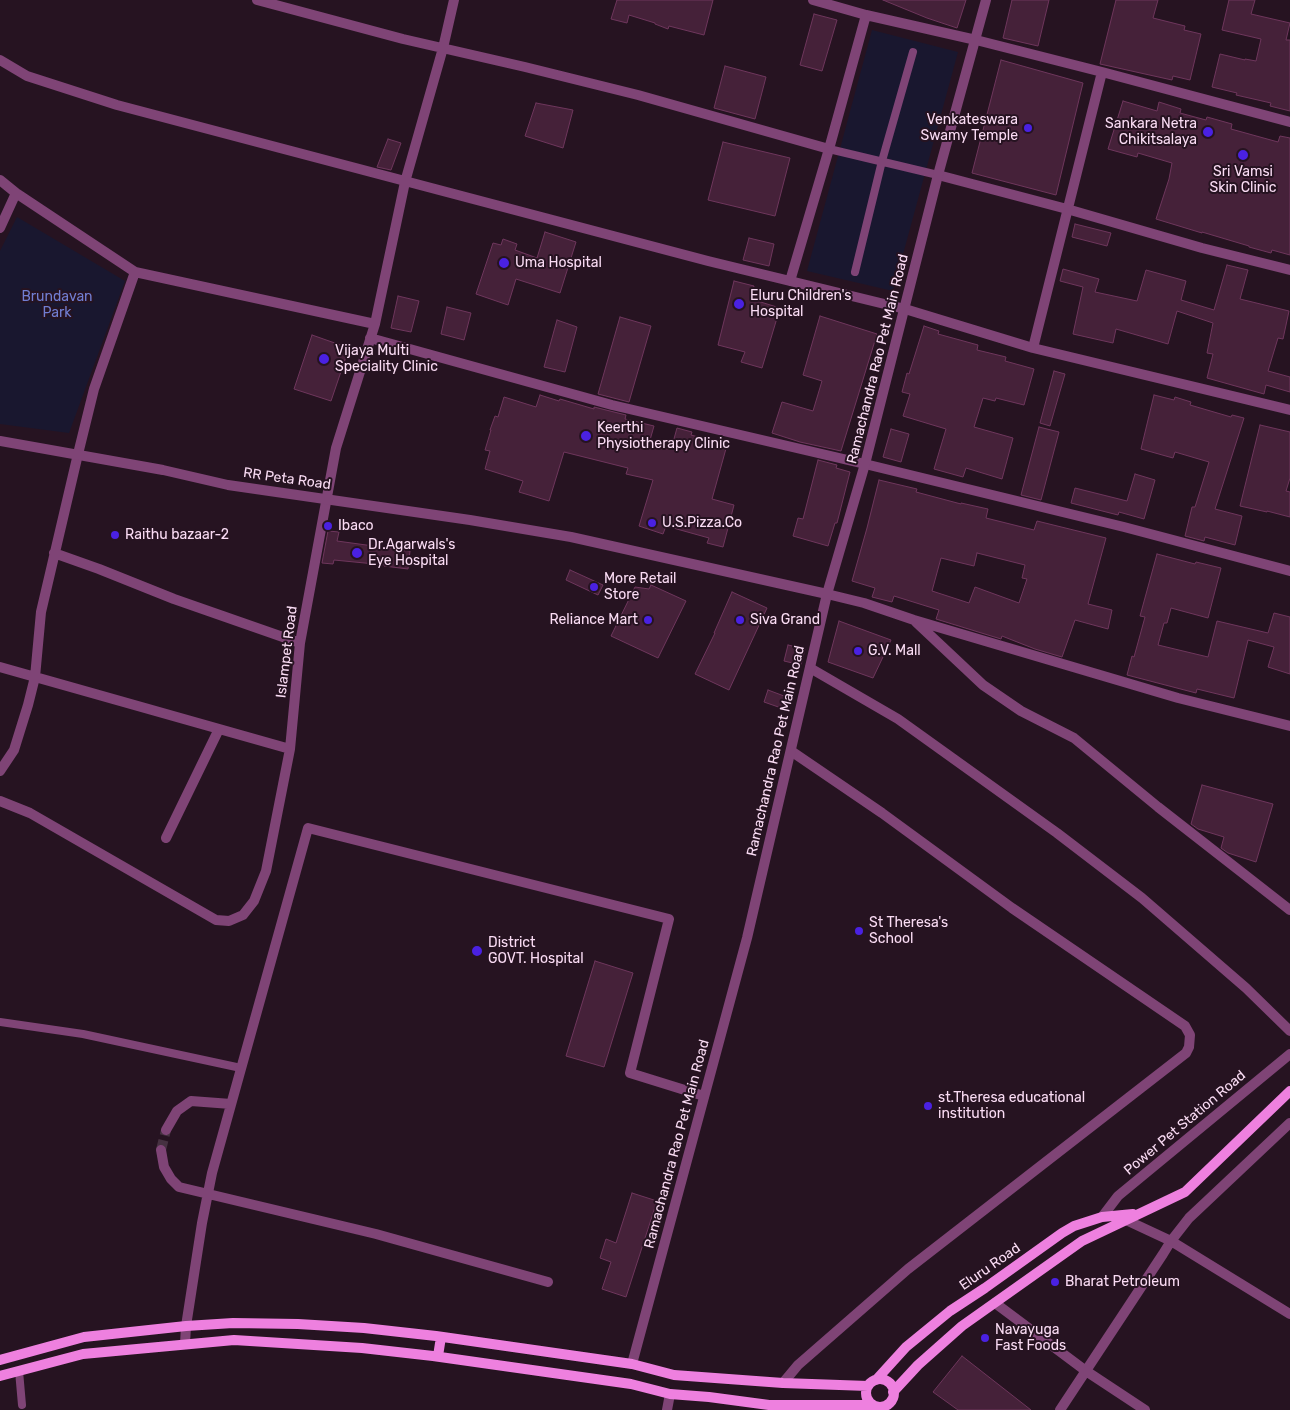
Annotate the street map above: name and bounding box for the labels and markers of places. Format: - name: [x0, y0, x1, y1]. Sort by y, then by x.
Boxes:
- place label: Venkateswara Swamy Temple: [921, 112, 1018, 144]
- place label: Sankara Netra Chikitsalaya: [1105, 116, 1197, 148]
- marker: Venkateswara Swamy Temple: [1022, 122, 1034, 134]
- marker: Sankara Netra Chikitsalaya: [1201, 125, 1215, 139]
- marker: Sri Vamsi Skin Clinic: [1236, 148, 1250, 162]
- place label: Sri Vamsi Skin Clinic: [1210, 164, 1276, 196]
- place label: Uma Hospital: [515, 255, 602, 271]
- marker: Uma Hospital: [497, 256, 511, 270]
- place label: Eluru Children's Hospital: [750, 288, 851, 321]
- marker: Eluru Children's Hospital: [732, 297, 746, 311]
- place label: Vijaya Multi Speciality Clinic: [335, 343, 438, 376]
- marker: Vijaya Multi Speciality Clinic: [317, 352, 331, 366]
- place label: Keerthi Physiotherapy Clinic: [597, 420, 730, 452]
- marker: Keerthi Physiotherapy Clinic: [579, 429, 593, 443]
- place label: U.S.Pizza.Co: [662, 515, 742, 531]
- marker: U.S.Pizza.Co: [646, 517, 658, 529]
- place label: Ibaco: [338, 518, 374, 534]
- marker: Ibaco: [322, 520, 334, 532]
- place label: Raithu bazaar-2: [125, 527, 229, 543]
- marker: Raithu bazaar-2: [109, 529, 121, 541]
- place label: Dr.Agarwals's Eye Hospital: [368, 537, 455, 570]
- marker: Dr.Agarwals's Eye Hospital: [350, 546, 364, 560]
- place label: More Retail Store: [604, 571, 676, 604]
- marker: More Retail Store: [588, 581, 600, 593]
- place label: Reliance Mart: [549, 612, 638, 628]
- place label: Siva Grand: [750, 612, 820, 628]
- marker: Reliance Mart: [642, 614, 654, 626]
- marker: Siva Grand: [734, 614, 746, 626]
- place label: G.V. Mall: [868, 643, 921, 659]
- marker: G.V. Mall: [852, 645, 864, 657]
- place label: St Theresa's School: [869, 915, 948, 948]
- marker: St Theresa's School: [853, 925, 865, 937]
- place label: District GOVT. Hospital: [488, 935, 584, 968]
- marker: District GOVT. Hospital: [470, 944, 484, 958]
- place label: st.Theresa educational institution: [938, 1090, 1085, 1122]
- marker: st.Theresa educational institution: [922, 1100, 934, 1112]
- place label: Bharat Petroleum: [1065, 1274, 1180, 1290]
- marker: Bharat Petroleum: [1049, 1276, 1061, 1288]
- place label: Navayuga Fast Foods: [995, 1322, 1066, 1354]
- marker: Navayuga Fast Foods: [979, 1332, 991, 1344]

